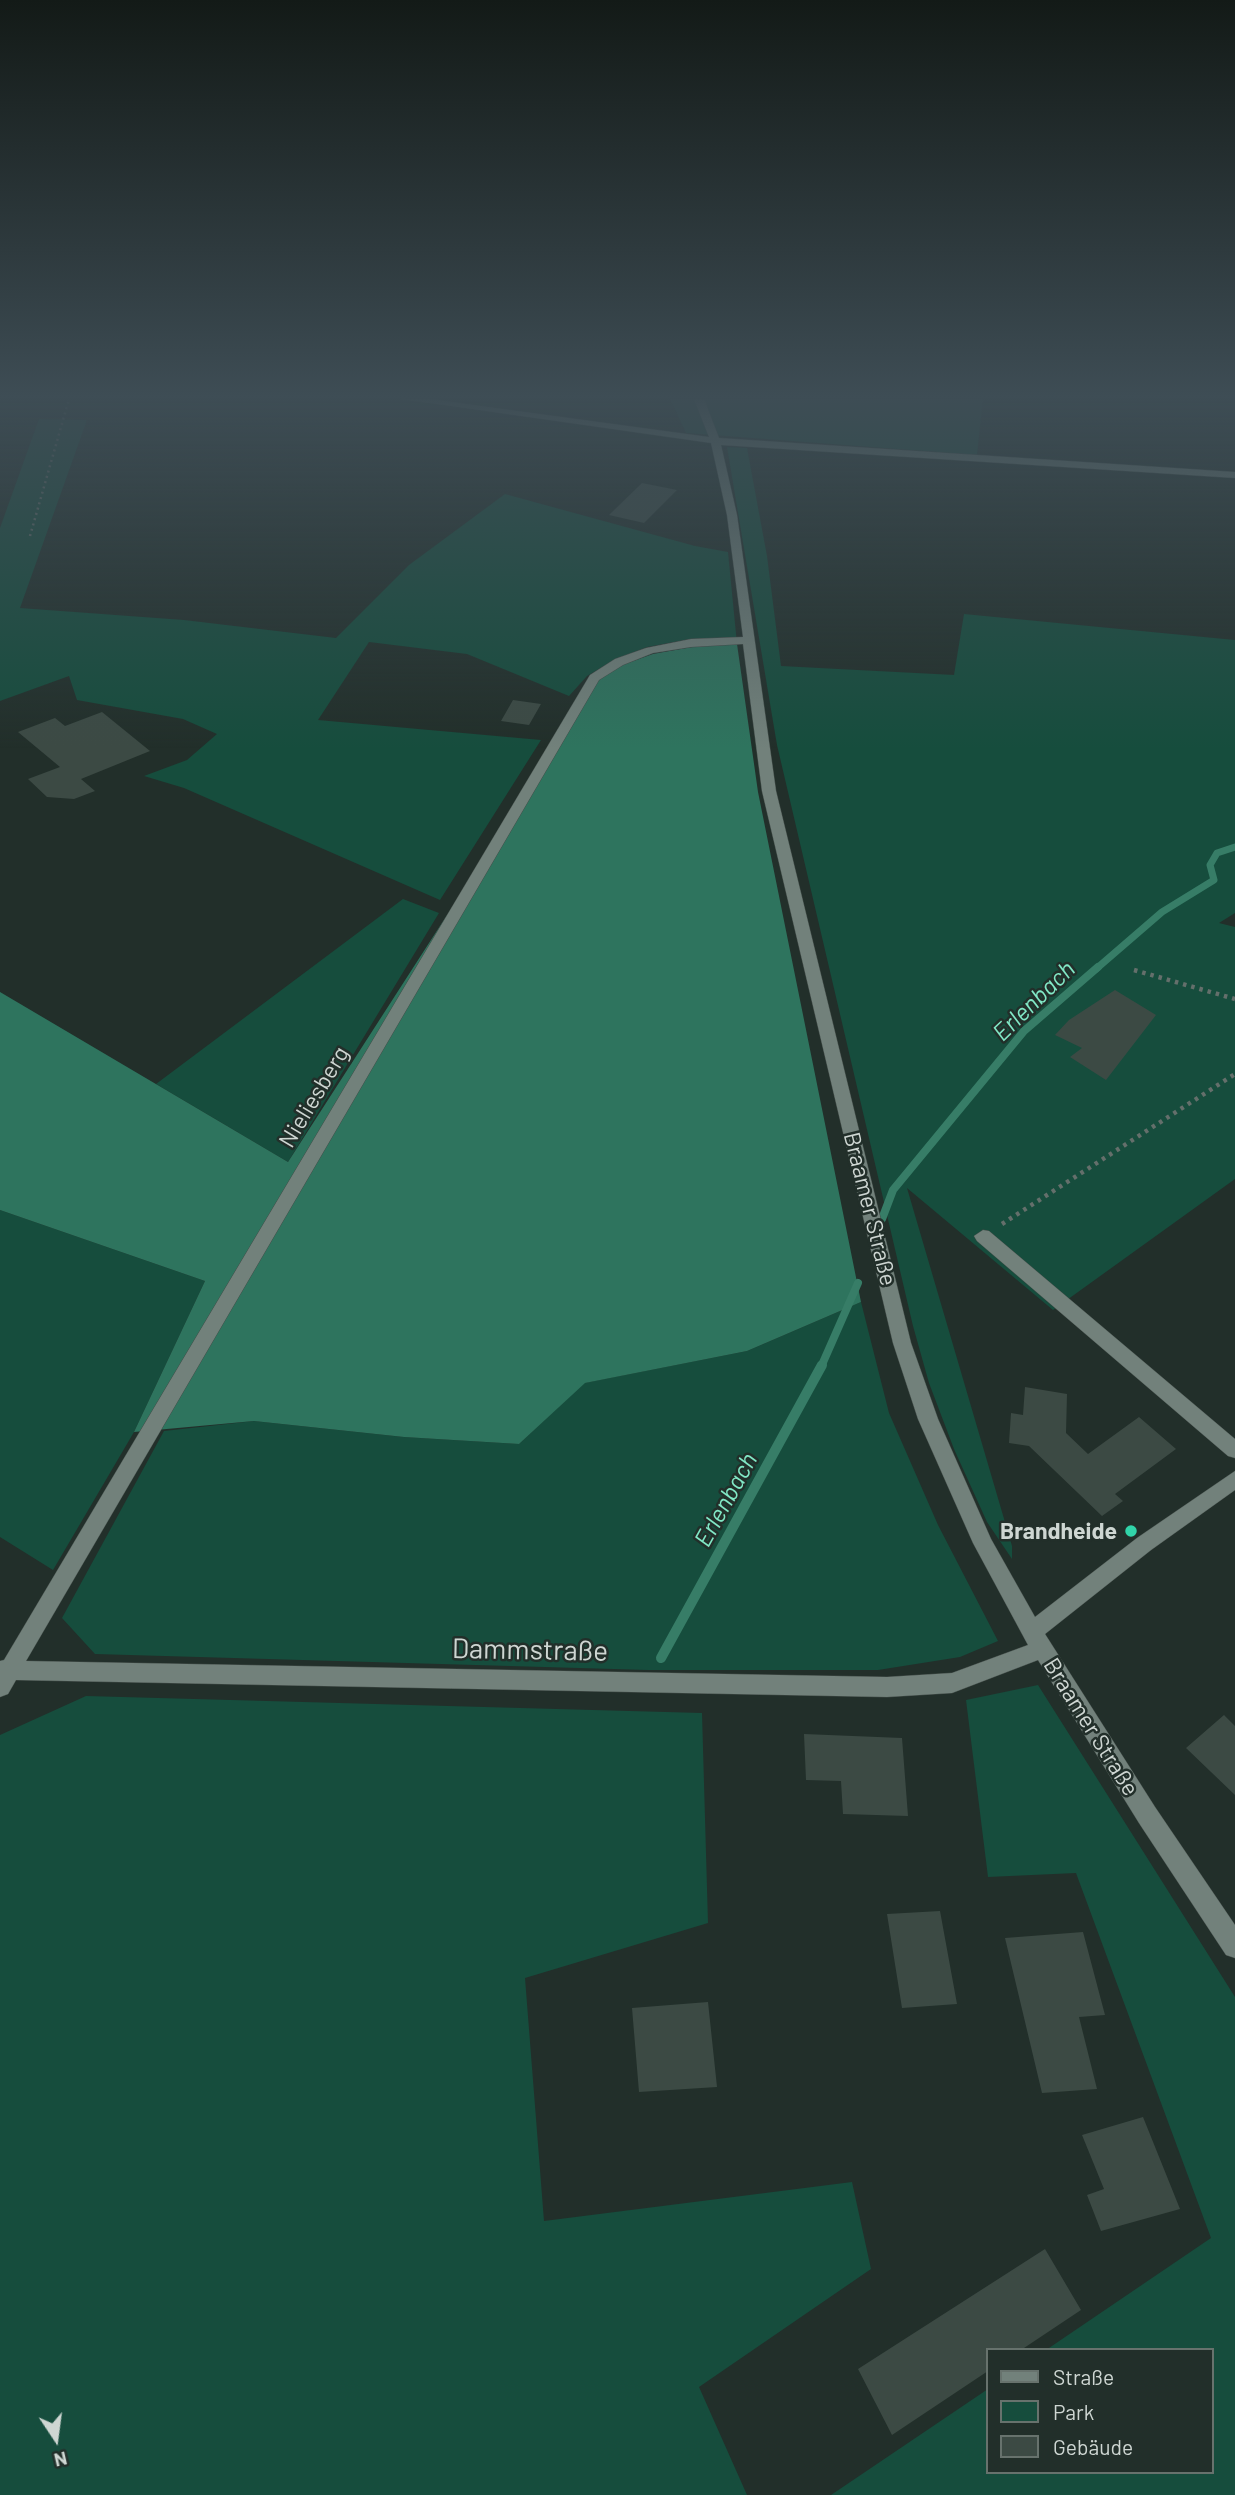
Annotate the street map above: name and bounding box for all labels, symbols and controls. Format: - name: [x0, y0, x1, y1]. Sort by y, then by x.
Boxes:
- water label: Erlenbach: [987, 955, 1081, 1047]
- street label: Nieliesberg: [273, 1041, 355, 1153]
- street label: Braamer Straße: [838, 1129, 902, 1289]
- water label: Erlenbach: [688, 1448, 764, 1552]
- place label: Brandheide: [1000, 1517, 1117, 1545]
- marker: Brandheide: [1123, 1523, 1139, 1539]
- street label: Dammstraße: [452, 1632, 608, 1668]
- street label: Braamer Straße: [1038, 1653, 1144, 1801]
- legend: [986, 2348, 1214, 2474]
- text: Straße: [1053, 2364, 1114, 2389]
- text: Park: [1053, 2399, 1094, 2424]
- north arrow: [21, 2404, 91, 2474]
- text: Gebäude: [1053, 2434, 1133, 2459]
- text: N: [52, 2447, 70, 2473]

